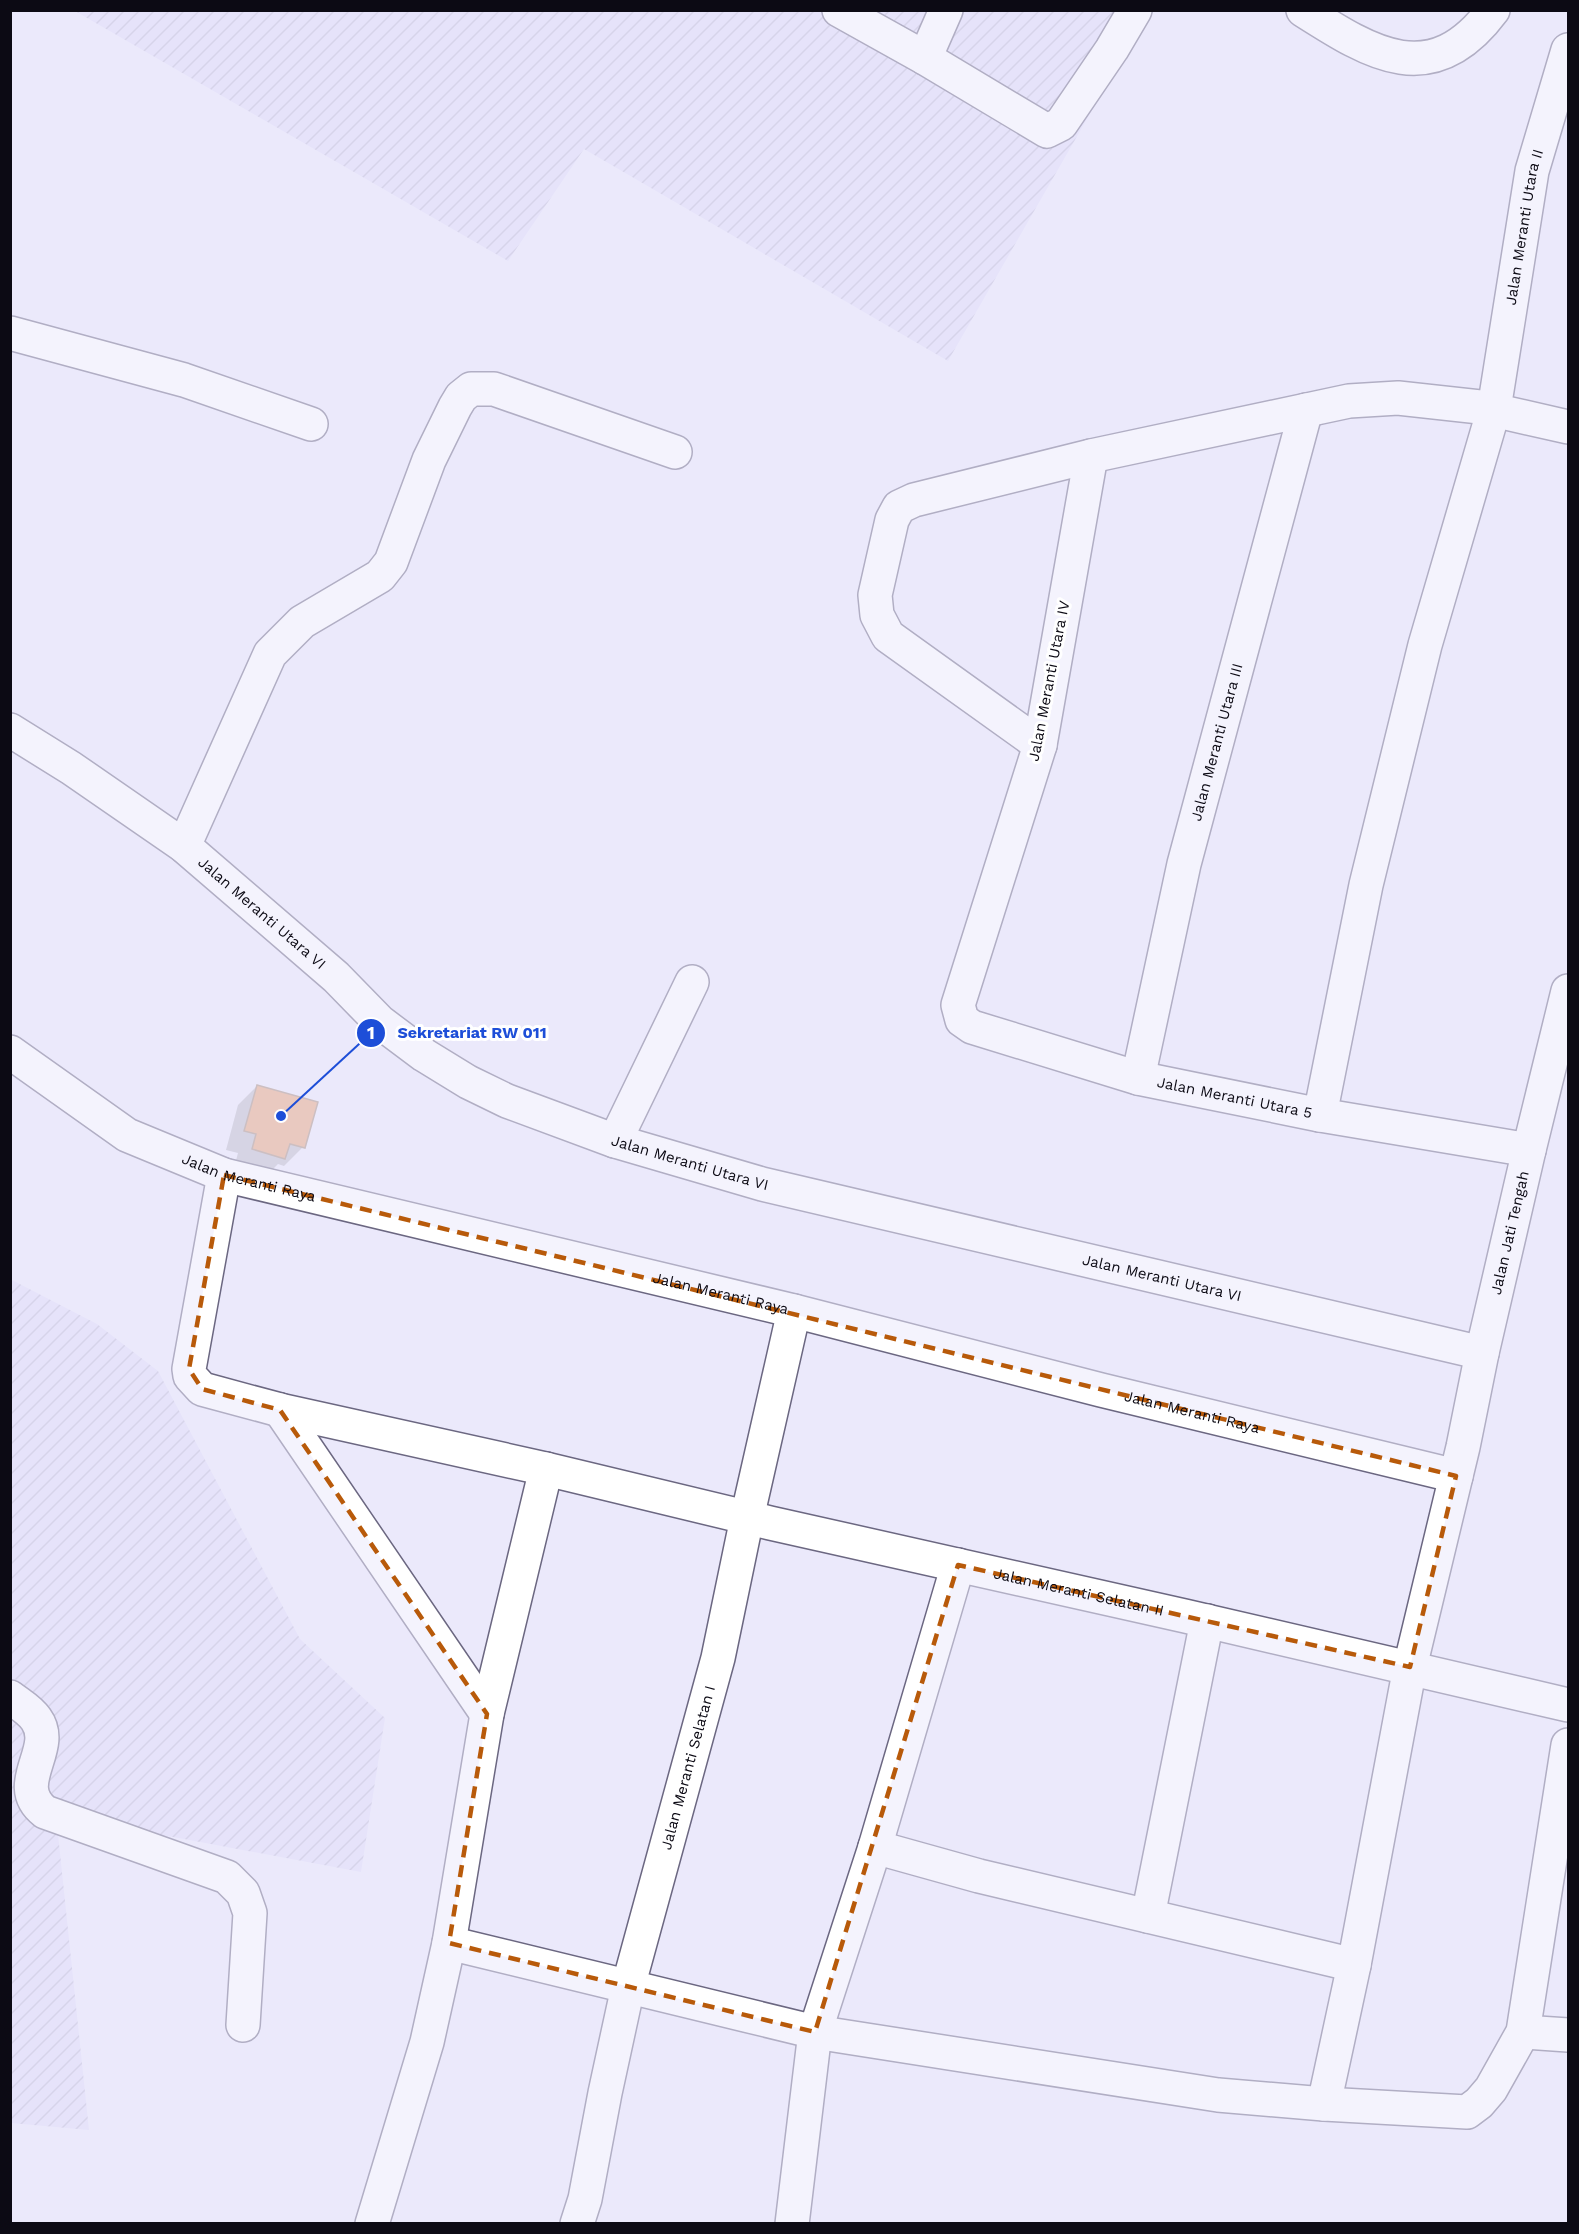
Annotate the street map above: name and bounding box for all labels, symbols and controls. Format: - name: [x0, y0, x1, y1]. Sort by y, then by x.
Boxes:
- street label: Jalan Meranti Utara II: [1502, 147, 1547, 306]
- street label: Jalan Meranti Utara IV: [1025, 599, 1073, 763]
- street label: Jalan Meranti Utara III: [1187, 661, 1247, 823]
- street label: Jalan Meranti Utara VI: [194, 853, 329, 973]
- callout: Sekretariat RW 011: [356, 1016, 559, 1050]
- text: 1: [367, 1022, 375, 1043]
- text: Sekretariat RW 011: [397, 1023, 547, 1042]
- street label: Jalan Meranti Utara 5: [1155, 1073, 1314, 1122]
- street label: Jalan Meranti Utara VI: [609, 1131, 770, 1194]
- street label: Jalan Meranti Raya: [179, 1150, 318, 1206]
- street label: Jalan Jati Tengah: [1487, 1169, 1533, 1296]
- street label: Jalan Meranti Utara VI: [1081, 1251, 1243, 1305]
- street label: Jalan Meranti Raya: [651, 1269, 791, 1318]
- street label: Jalan Meranti Raya: [1122, 1387, 1262, 1437]
- street label: Jalan Meranti Selatan II: [992, 1564, 1166, 1620]
- street label: Jalan Meranti Selatan I: [657, 1684, 719, 1852]

